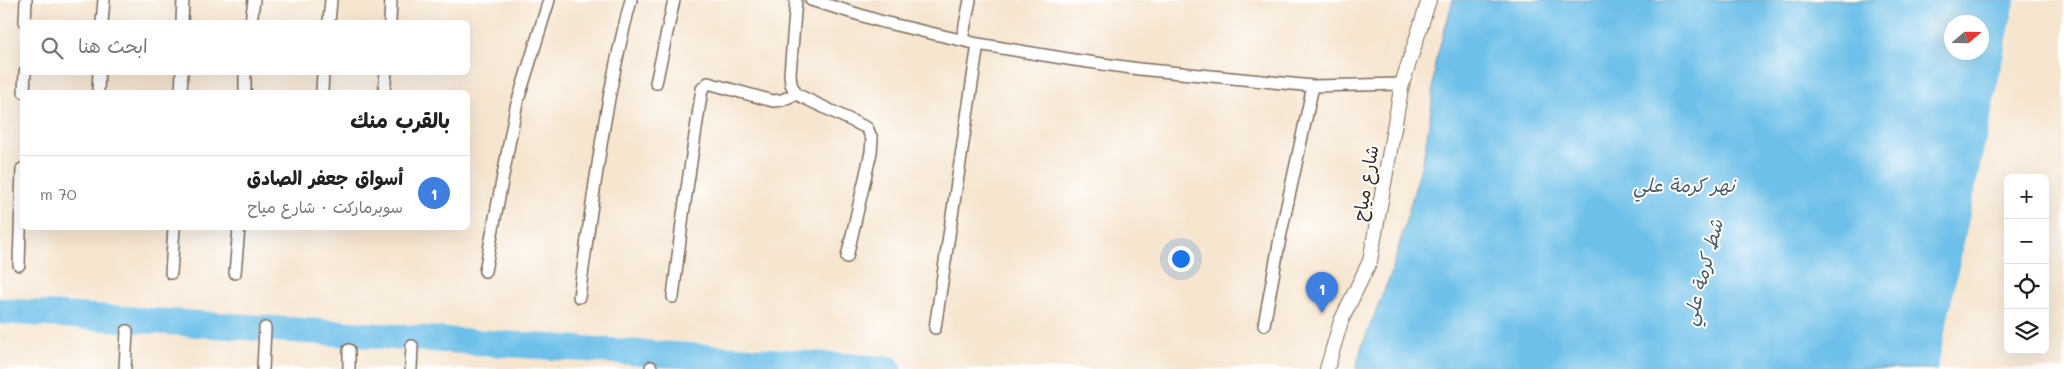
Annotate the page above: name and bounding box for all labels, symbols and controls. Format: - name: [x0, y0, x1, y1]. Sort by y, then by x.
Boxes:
- north arrow: [1944, 15, 1989, 60]
- search box: [20, 20, 470, 75]
- text: ابحث هنا: [78, 33, 148, 58]
- icon: search: [38, 34, 66, 62]
- text: بالقرب منك: [350, 106, 450, 133]
- street label: شارع مياح: [1347, 143, 1384, 223]
- text: أسواق جعفر الصادق: [247, 165, 403, 190]
- water label: نهر كرمة علي: [1633, 172, 1737, 202]
- map controls: [2004, 174, 2049, 354]
- button: +: [2004, 174, 2049, 219]
- text: 70 m: [40, 183, 77, 204]
- text: 1: [430, 183, 438, 204]
- text: سوبرماركت · شارع مياح: [247, 196, 403, 217]
- water label: شط كرمة علي: [1676, 216, 1733, 329]
- button: −: [2004, 219, 2049, 264]
- your location: [1168, 246, 1194, 272]
- button: locate: [2004, 264, 2049, 309]
- pin: 1: [1306, 272, 1338, 313]
- button: layers: [2004, 309, 2049, 354]

